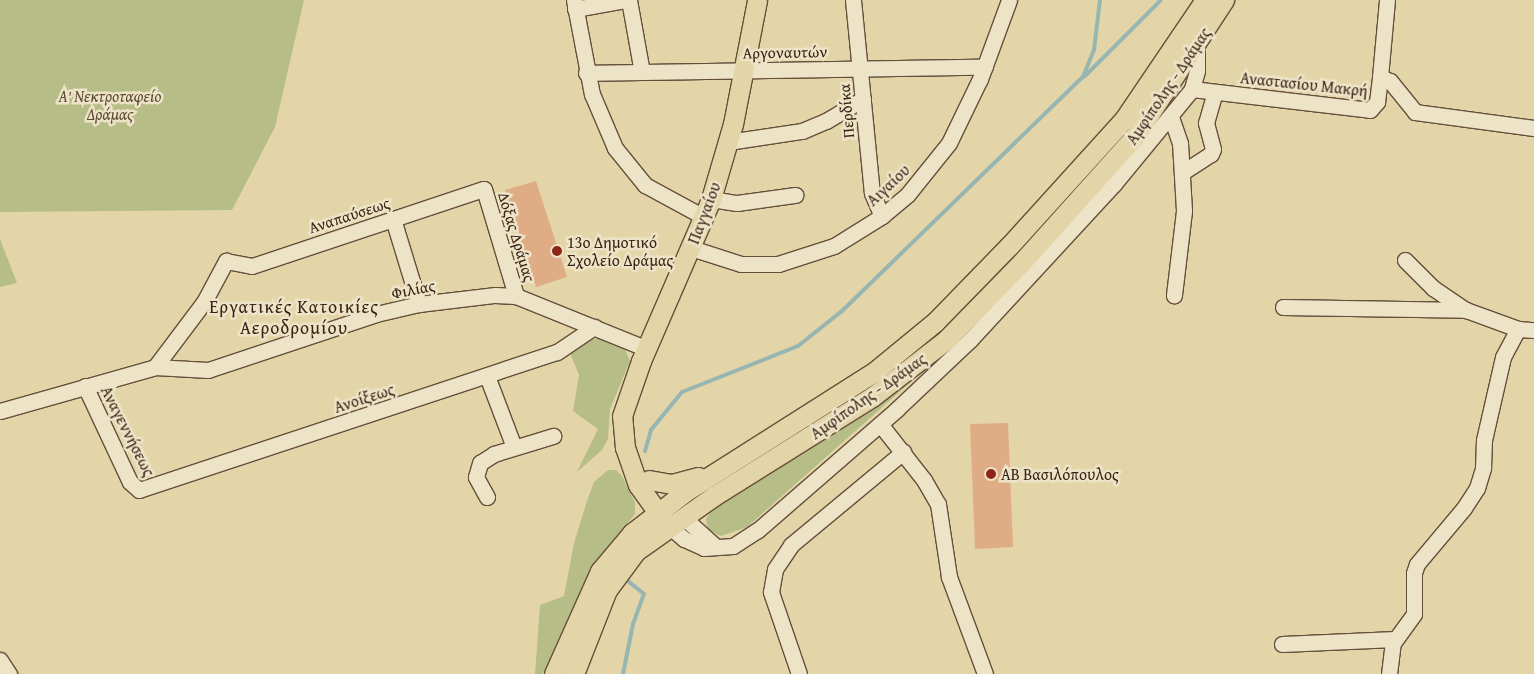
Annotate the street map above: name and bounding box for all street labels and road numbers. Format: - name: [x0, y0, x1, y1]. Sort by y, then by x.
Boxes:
- street label: Αμφίπολης - Δράμας: [1122, 24, 1214, 148]
- street label: Αργοναυτών: [742, 42, 828, 62]
- street label: Αναστασίου Μακρή: [1239, 68, 1369, 100]
- street label: Περδίκα: [834, 83, 858, 139]
- street label: Αιγαίου: [862, 160, 914, 210]
- street label: Παγγαίου: [683, 179, 725, 247]
- street label: Δόξας Δράμας: [494, 190, 540, 284]
- street label: Αναπαύσεως: [306, 193, 392, 237]
- street label: Φιλίας: [389, 275, 437, 303]
- street label: Αμφίπολης - Δράμας: [806, 349, 930, 443]
- street label: Ανοίξεως: [331, 379, 397, 417]
- street label: Αναγεννήσεως: [97, 383, 159, 479]

